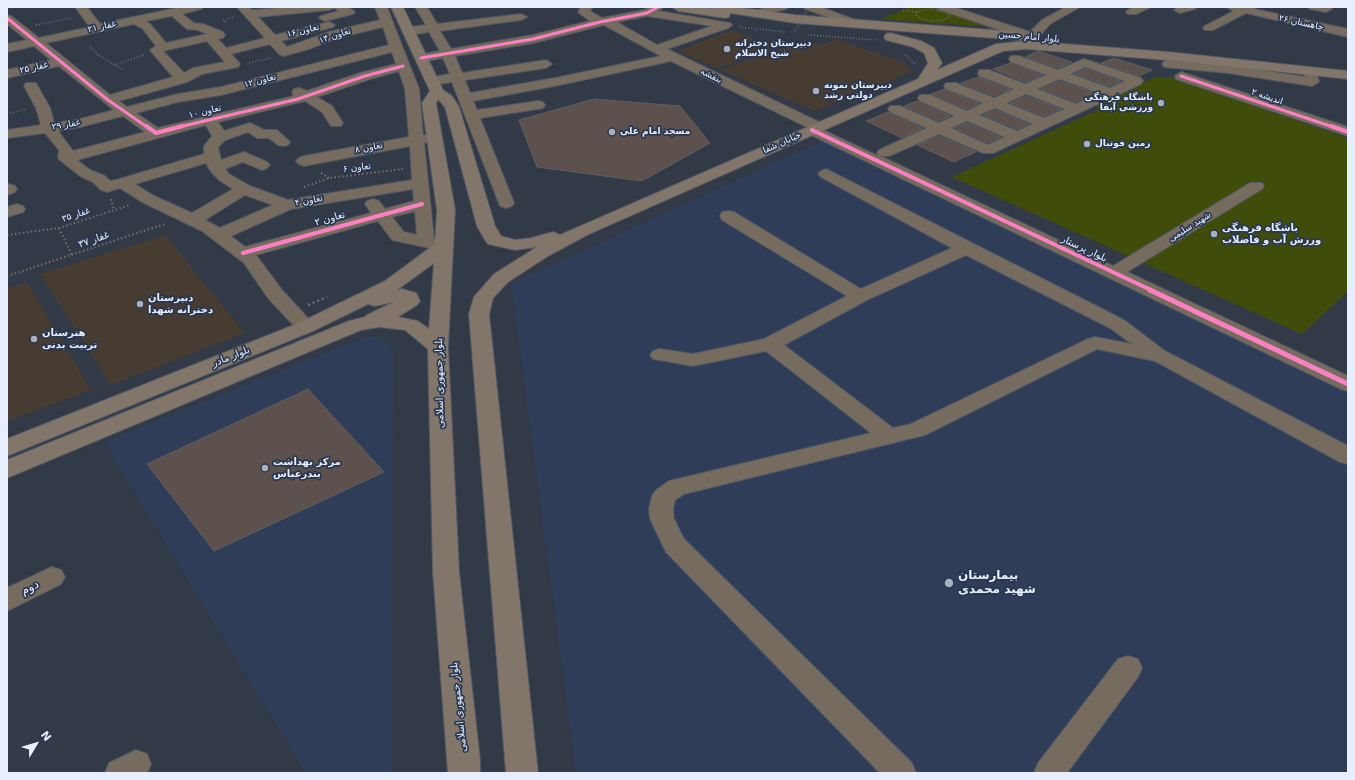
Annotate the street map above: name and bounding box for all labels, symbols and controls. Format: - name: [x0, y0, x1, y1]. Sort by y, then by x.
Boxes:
- street label: چاهستان ۲۶: [1278, 13, 1324, 33]
- street label: غفار ۲۱: [87, 19, 117, 35]
- street label: تعاون ۱۶: [286, 22, 320, 40]
- street label: تعاون ۱۴: [318, 26, 352, 46]
- street label: بلوار امام حسین: [998, 29, 1060, 45]
- place label: دبیرستان دخترانه شیخ الاسلام: [735, 39, 811, 60]
- marker: دبیرستان دخترانه شیخ الاسلام: [722, 44, 732, 54]
- street label: غفار ۲۵: [19, 60, 49, 76]
- street label: بنفشه: [698, 66, 724, 86]
- street label: تعاون ۱۲: [243, 72, 277, 90]
- place label: دبیرستان نمونه دولتی رشد: [824, 81, 892, 102]
- marker: دبیرستان نمونه دولتی رشد: [811, 86, 821, 96]
- street label: اندیشه ۲: [1250, 87, 1284, 107]
- place label: باشگاه فرهنگی ورزشی آبفا: [1085, 93, 1153, 114]
- marker: باشگاه فرهنگی ورزشی آبفا: [1156, 98, 1166, 108]
- street label: تعاون ۱۰: [188, 103, 222, 121]
- street label: غفار ۲۹: [51, 117, 81, 133]
- marker: مسجد امام علی: [607, 127, 617, 137]
- place label: مسجد امام علی: [620, 127, 690, 137]
- street label: خیابان شفا: [761, 130, 803, 156]
- marker: زمین فوتبال: [1082, 139, 1092, 149]
- place label: زمین فوتبال: [1095, 139, 1150, 149]
- street label: تعاون ۸: [354, 140, 384, 156]
- street label: تعاون ۶: [342, 161, 372, 175]
- street label: تعاون ۴: [294, 193, 324, 209]
- street label: غفار ۳۵: [61, 205, 91, 225]
- street label: تعاون ۲: [313, 209, 347, 229]
- street label: شهید سلیمی: [1167, 210, 1213, 244]
- place label: باشگاه فرهنگی ورزش آب و فاضلاب: [1222, 222, 1321, 246]
- street label: غفار ۳۷: [77, 229, 111, 251]
- marker: باشگاه فرهنگی ورزش آب و فاضلاب: [1209, 229, 1219, 239]
- street label: بلوار پرستار: [1059, 233, 1109, 265]
- place label: دبیرستان دخترانه شهدا: [148, 292, 213, 316]
- marker: دبیرستان دخترانه شهدا: [135, 299, 145, 309]
- place label: هنرستان تربیت بدنی: [42, 327, 97, 350]
- marker: هنرستان تربیت بدنی: [29, 334, 39, 344]
- street label: بلوار جمهوری اسلامی: [433, 338, 447, 428]
- street label: بلوار مادر: [210, 344, 252, 370]
- place label: مرکز بهداشت بندرعباس: [273, 456, 341, 480]
- marker: مرکز بهداشت بندرعباس: [260, 463, 270, 473]
- place label: بیمارستان شهید محمدی: [958, 569, 1036, 597]
- street label: دوم: [18, 577, 42, 599]
- marker: بیمارستان شهید محمدی: [943, 577, 955, 589]
- street label: بلوار جمهوری اسلامی: [448, 661, 470, 753]
- north arrow: [16, 724, 56, 764]
- text: N: [38, 729, 54, 744]

